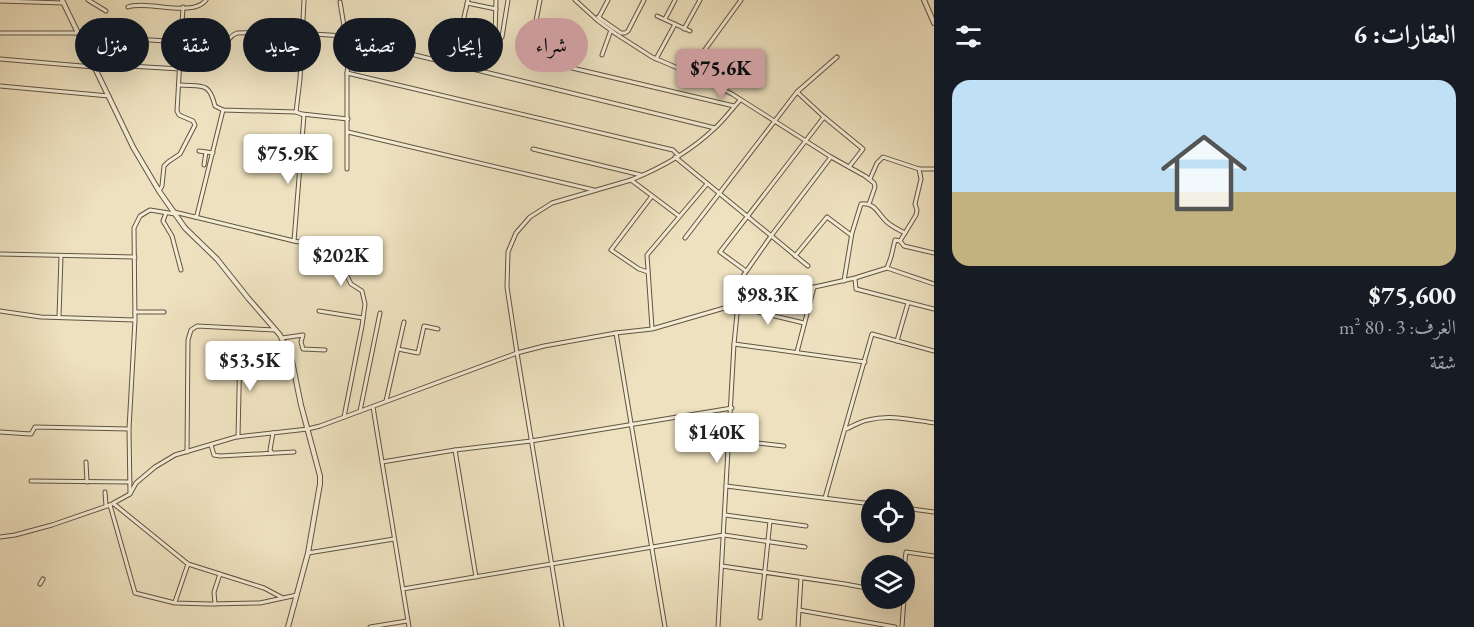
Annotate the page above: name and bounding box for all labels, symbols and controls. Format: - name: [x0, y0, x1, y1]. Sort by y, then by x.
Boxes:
- text: العقارات: 6: [1353, 17, 1456, 51]
- chip: منزل: [75, 18, 149, 72]
- chip: شقة: [161, 18, 231, 72]
- chip: جديد: [243, 18, 321, 72]
- chip: تصفية: [333, 18, 416, 72]
- chip: إيجار: [428, 18, 503, 72]
- chip: شراء: [515, 18, 588, 72]
- icon: filters: [952, 20, 985, 53]
- pin: $75.6K: [672, 49, 770, 100]
- text: $75.6K: [690, 55, 752, 81]
- icon: home: [1150, 119, 1258, 227]
- pin: $75.9K: [239, 134, 337, 185]
- text: $75.9K: [257, 140, 319, 166]
- pin: $202K: [299, 236, 383, 287]
- text: $202K: [313, 242, 369, 268]
- pin: $98.3K: [719, 275, 817, 326]
- text: $75,600: [1369, 278, 1456, 312]
- text: $98.3K: [737, 281, 799, 307]
- text: الغرف: 3 · 80 m²: [1339, 314, 1456, 340]
- pin: $53.5K: [201, 341, 299, 392]
- text: $53.5K: [219, 347, 281, 373]
- text: شقة: [1430, 349, 1456, 375]
- pin: $140K: [675, 413, 759, 464]
- text: $140K: [689, 419, 745, 445]
- map controls: [861, 489, 915, 609]
- button: locate: [861, 489, 915, 543]
- button: layers: [861, 555, 915, 609]

